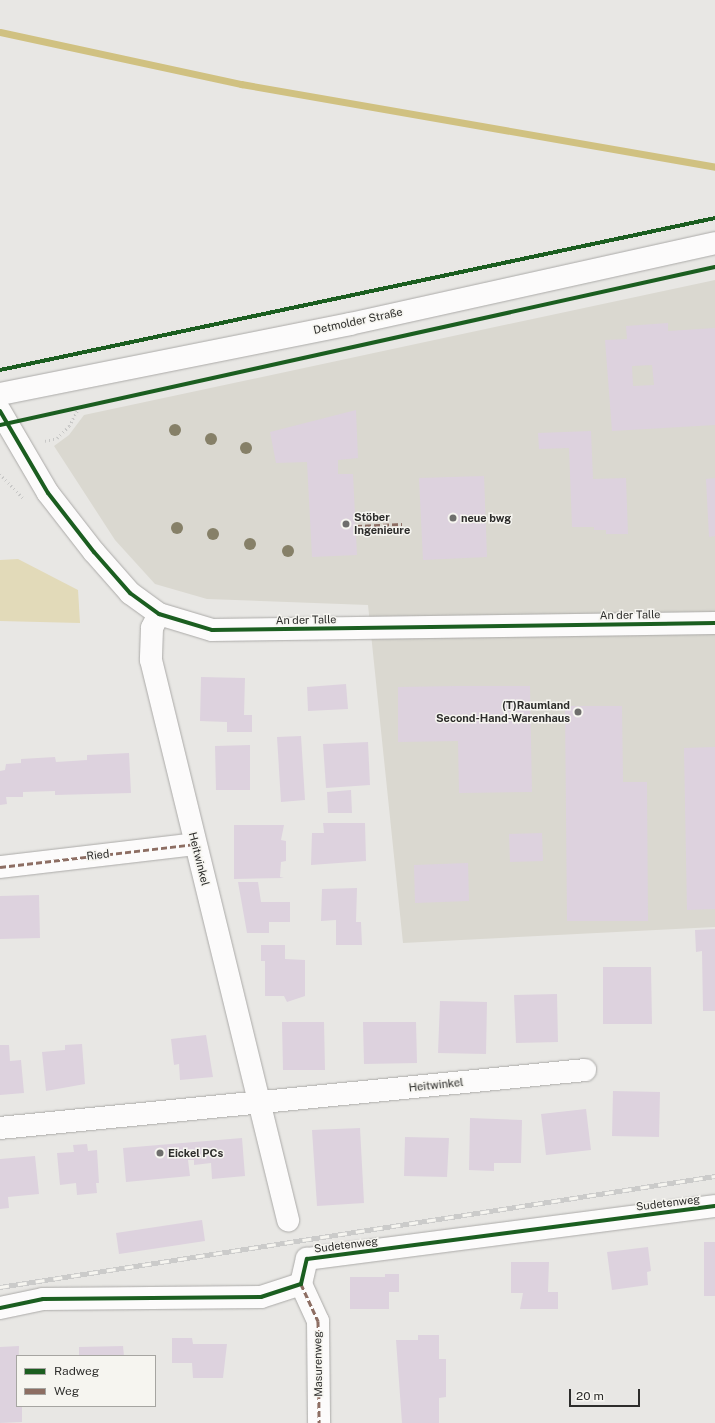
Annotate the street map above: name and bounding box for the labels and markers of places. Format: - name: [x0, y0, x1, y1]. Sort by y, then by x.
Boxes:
- place label: Stöber Ingenieure: [354, 511, 410, 537]
- place label: neue bwg: [461, 511, 511, 525]
- marker: neue bwg: [448, 513, 458, 523]
- marker: Stöber Ingenieure: [341, 519, 351, 529]
- place label: (T)Raumland Second-Hand-Warenhaus: [436, 699, 570, 725]
- marker: (T)Raumland Second-Hand-Warenhaus: [573, 707, 583, 717]
- place label: Eickel PCs: [168, 1146, 223, 1160]
- marker: Eickel PCs: [155, 1148, 165, 1158]

